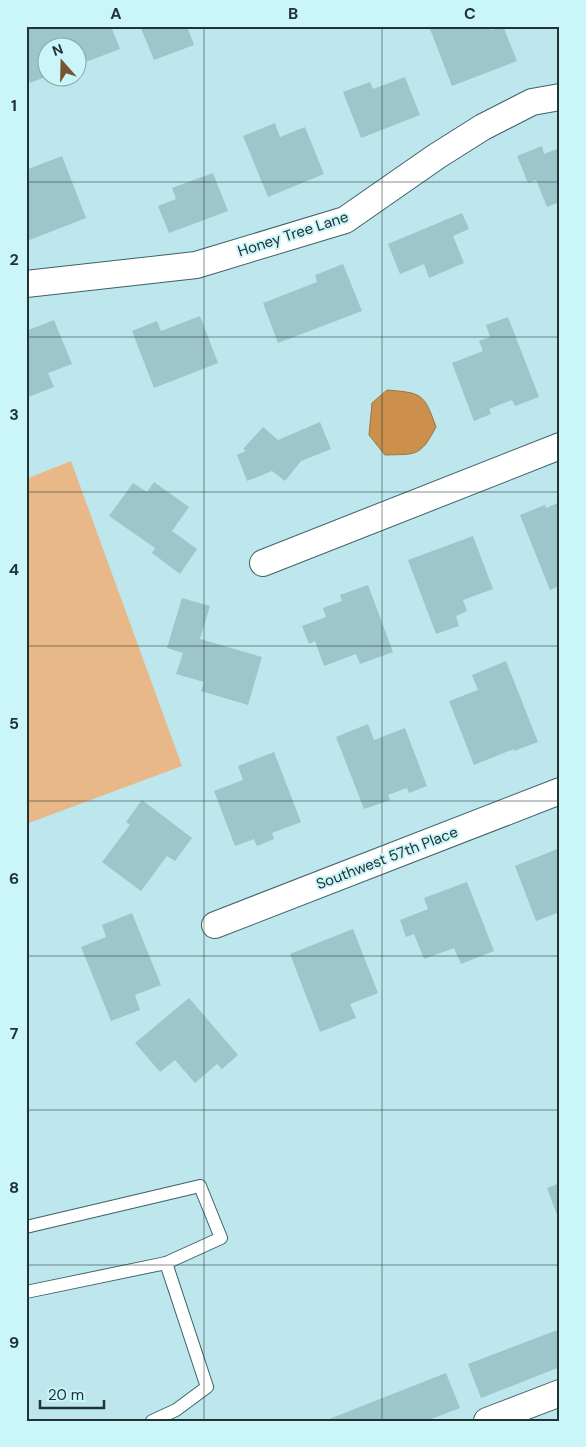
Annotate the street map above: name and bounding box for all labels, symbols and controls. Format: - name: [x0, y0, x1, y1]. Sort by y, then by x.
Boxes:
- text: A: [110, 3, 122, 24]
- text: B: [288, 3, 298, 24]
- text: C: [464, 3, 476, 24]
- north arrow: [38, 38, 88, 88]
- text: N: [50, 40, 65, 60]
- text: 1: [11, 95, 17, 116]
- street label: Honey Tree Lane: [235, 207, 351, 261]
- text: 2: [9, 249, 19, 270]
- text: 3: [9, 404, 19, 425]
- text: 4: [9, 559, 19, 580]
- text: 5: [9, 713, 19, 734]
- street label: Southwest 57th Place: [313, 822, 461, 894]
- text: 6: [9, 868, 19, 889]
- text: 7: [10, 1023, 19, 1044]
- text: 8: [9, 1177, 19, 1198]
- text: 9: [9, 1332, 19, 1353]
- scale bar: [40, 1377, 104, 1409]
- text: 20 m: [48, 1385, 84, 1405]

